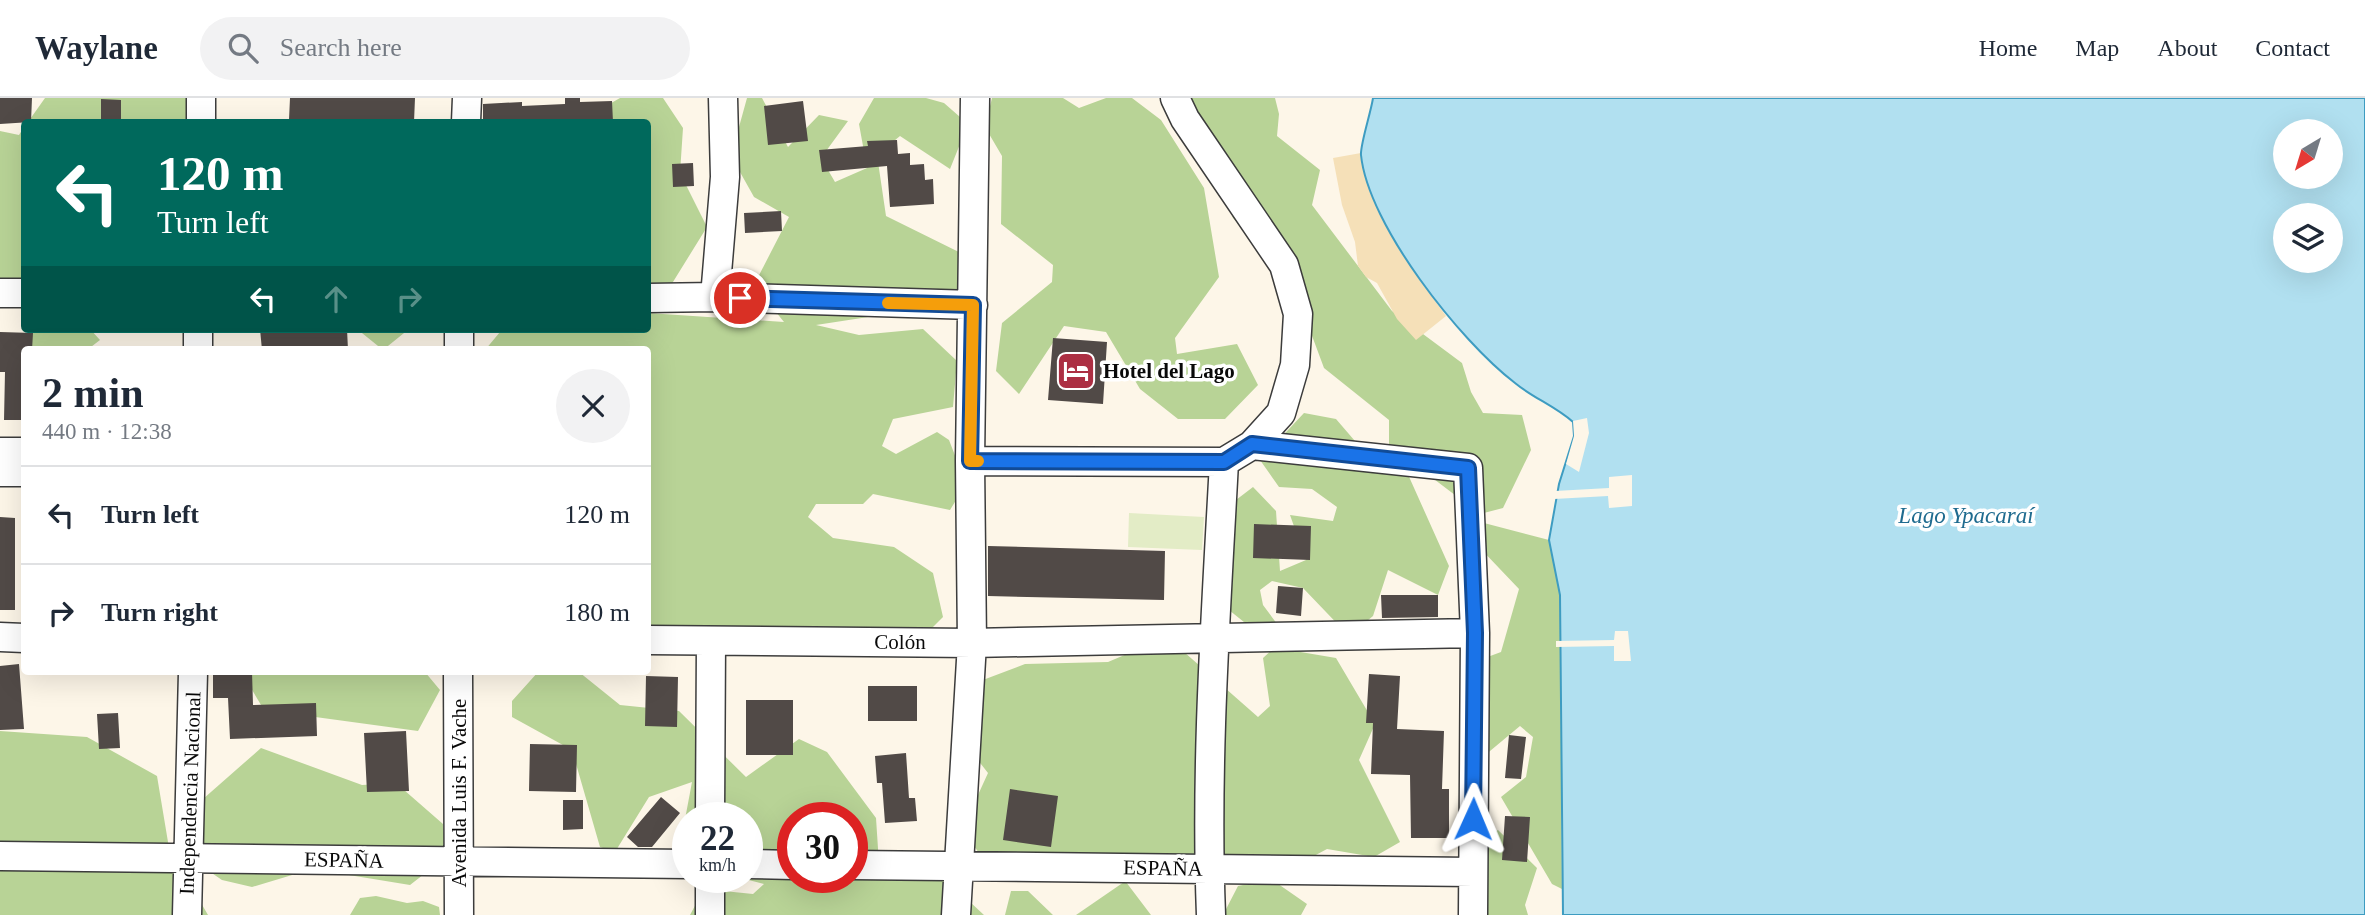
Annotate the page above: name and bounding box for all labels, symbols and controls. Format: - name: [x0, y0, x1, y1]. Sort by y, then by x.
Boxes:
- search box: [200, 17, 690, 80]
- icon: search: [224, 29, 262, 67]
- text: Waylane: [35, 30, 158, 66]
- text: Search here: [280, 33, 402, 62]
- text: Home: [1979, 35, 2037, 61]
- text: Map: [2075, 35, 2119, 61]
- text: About: [2157, 35, 2217, 61]
- text: Contact: [2255, 35, 2330, 61]
- north arrow: [2273, 119, 2343, 189]
- map controls: [2273, 119, 2343, 273]
- text: 120 m: [157, 146, 284, 201]
- icon: left: [42, 147, 133, 238]
- button: layers: [2273, 203, 2343, 273]
- text: Turn left: [157, 204, 269, 240]
- pin: [710, 268, 770, 328]
- icon: arrive: [721, 279, 759, 317]
- icon: left: [244, 280, 282, 318]
- icon: ahead: [317, 280, 355, 318]
- icon: right: [390, 280, 428, 318]
- hotel icon: Hotel del Lago: [1055, 350, 1097, 392]
- place label: Hotel del Lago: [1103, 359, 1235, 383]
- button: close: [556, 369, 630, 443]
- text: 2 min: [42, 370, 144, 416]
- text: 440 m · 12:38: [42, 419, 172, 444]
- icon: left: [42, 496, 80, 534]
- text: Turn left: [101, 500, 199, 529]
- text: 120 m: [564, 500, 630, 529]
- water label: Lago Ypacaraí: [1897, 503, 2036, 528]
- icon: right: [42, 594, 80, 632]
- text: Turn right: [101, 598, 218, 627]
- text: 180 m: [564, 598, 630, 627]
- street label: Colón: [874, 630, 926, 654]
- street label: Independencia Nacional: [174, 691, 206, 895]
- street label: Avenida Luis F. Vache: [447, 699, 471, 887]
- position arrow: [1436, 782, 1510, 856]
- speed limit sign: 30: [777, 802, 868, 893]
- text: 22: [700, 819, 735, 858]
- street label: ESPAÑA: [304, 847, 385, 873]
- text: km/h: [699, 855, 736, 875]
- street label: ESPAÑA: [1123, 855, 1204, 881]

